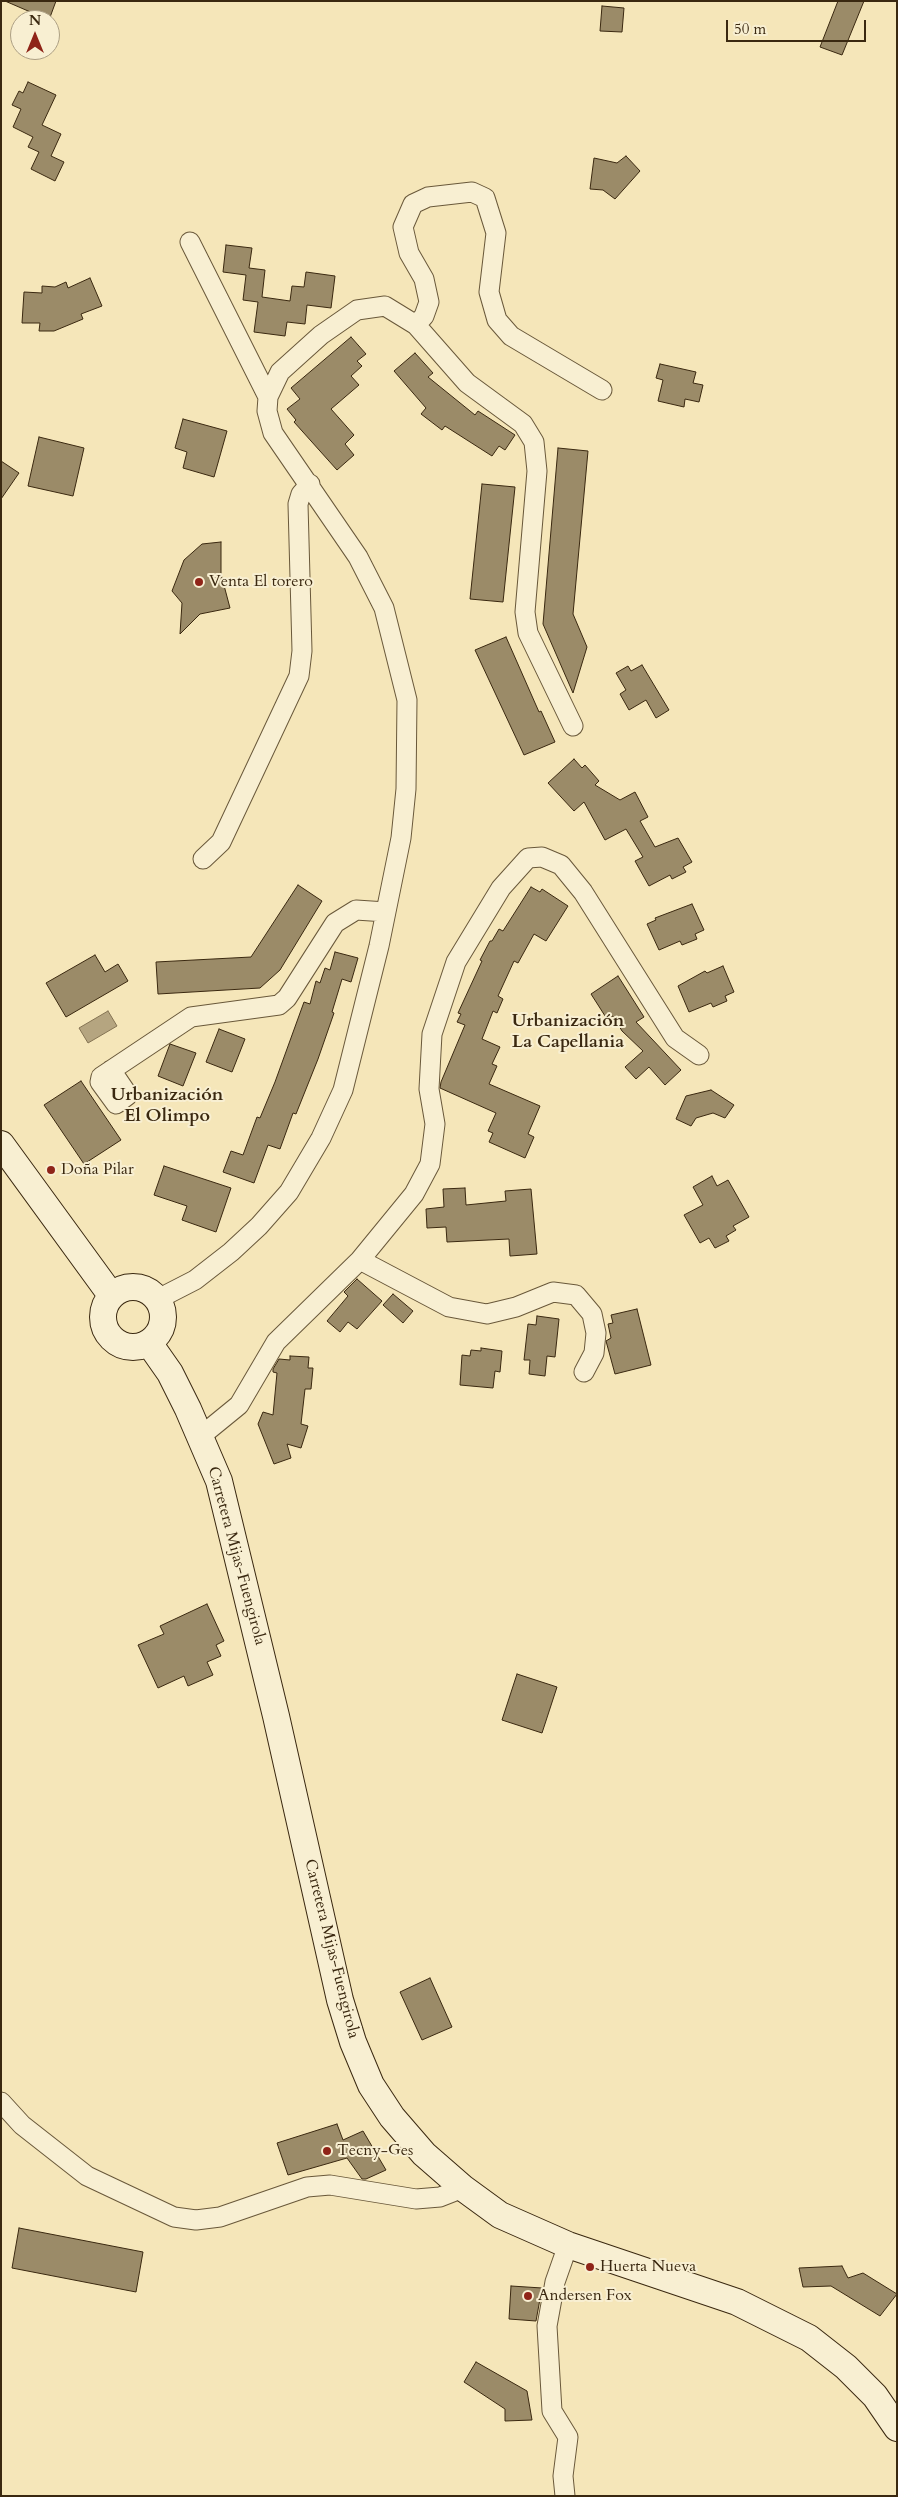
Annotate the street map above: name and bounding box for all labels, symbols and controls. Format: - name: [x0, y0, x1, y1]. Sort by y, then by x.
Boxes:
- north arrow: [10, 10, 60, 60]
- scale bar: [728, 10, 868, 42]
- text: N: [29, 11, 41, 30]
- text: 50 m: [734, 19, 766, 39]
- place label: Venta El torero: [209, 572, 313, 592]
- marker: Venta El torero: [193, 576, 205, 588]
- district label: Urbanización La Capellania: [512, 1011, 624, 1054]
- district label: Urbanización El Olimpo: [111, 1085, 223, 1128]
- place label: Doña Pilar: [61, 1160, 134, 1180]
- marker: Doña Pilar: [45, 1164, 57, 1176]
- street label: Carretera Mijas-Fuengirola: [203, 1465, 269, 1647]
- street label: Carretera Mijas-Fuengirola: [299, 1857, 363, 2041]
- place label: Tecny-Ges: [337, 2141, 413, 2161]
- marker: Tecny-Ges: [321, 2145, 333, 2157]
- place label: Huerta Nueva: [600, 2257, 696, 2277]
- marker: Huerta Nueva: [584, 2261, 596, 2273]
- place label: Andersen Fox: [538, 2286, 632, 2306]
- marker: Andersen Fox: [522, 2290, 534, 2302]

